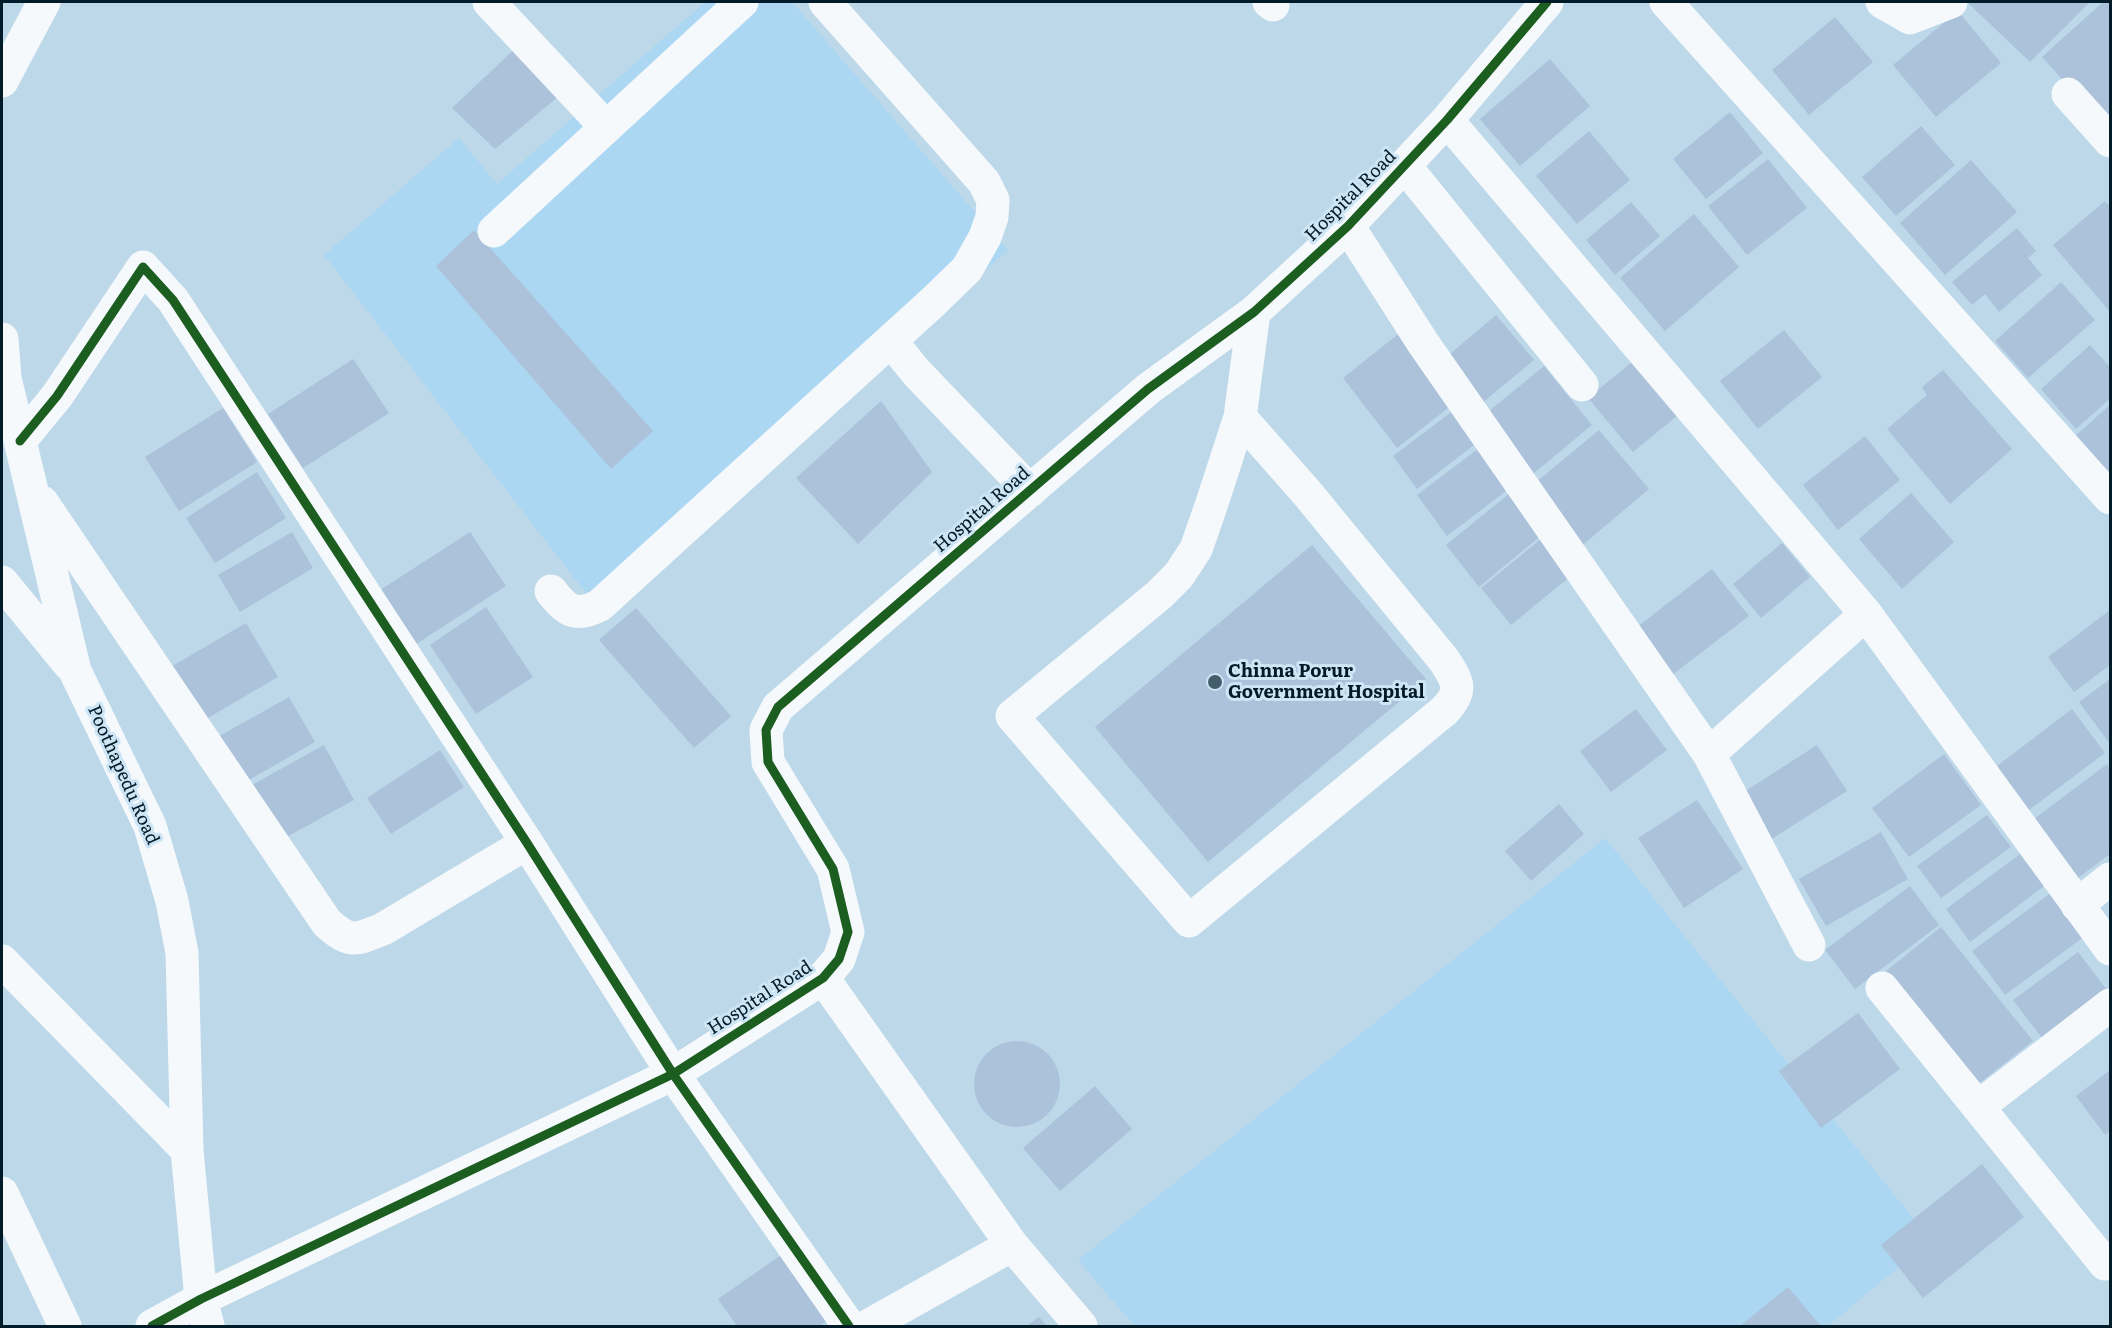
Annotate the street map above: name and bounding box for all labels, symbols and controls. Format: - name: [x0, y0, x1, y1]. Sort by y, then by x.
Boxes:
- street label: Hospital Road: [1301, 146, 1401, 246]
- street label: Hospital Road: [930, 462, 1034, 558]
- place label: Chinna Porur Government Hospital: [1228, 661, 1425, 704]
- marker: Chinna Porur Government Hospital: [1206, 673, 1224, 691]
- street label: Poothapedu Road: [83, 702, 163, 848]
- street label: Hospital Road: [704, 956, 816, 1040]

